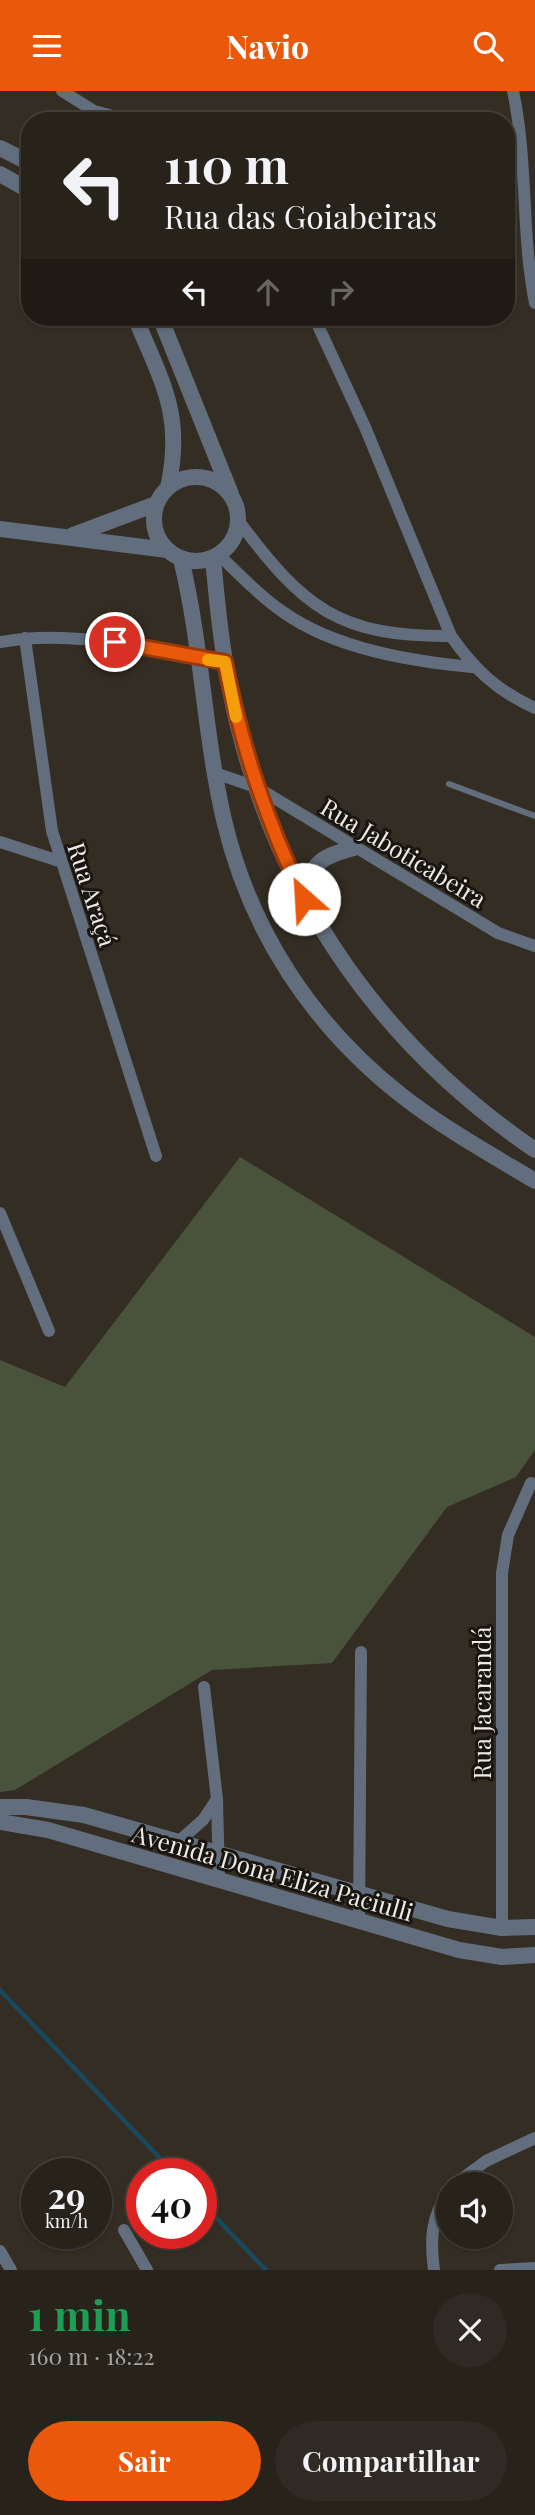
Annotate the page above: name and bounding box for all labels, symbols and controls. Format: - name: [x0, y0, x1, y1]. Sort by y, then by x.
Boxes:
- text: Navio: [226, 24, 309, 67]
- icon: menu: [28, 27, 66, 65]
- icon: search: [469, 27, 507, 65]
- text: 110 m: [164, 131, 289, 196]
- icon: left: [49, 140, 140, 231]
- text: Rua das Goiabeiras: [164, 194, 437, 237]
- icon: left: [176, 273, 214, 311]
- icon: ahead: [249, 273, 287, 311]
- icon: right: [322, 273, 360, 311]
- pin: [85, 612, 145, 672]
- icon: arrive: [96, 623, 134, 661]
- street label: Rua Jaboticabeira: [315, 790, 493, 914]
- street label: Rua Araçá: [61, 838, 125, 950]
- position arrow: [267, 862, 341, 936]
- street label: Rua Jacarandá: [465, 1627, 497, 1779]
- street label: Avenida Dona Eliza Paciulli: [128, 1816, 417, 1927]
- speed limit sign: 40: [126, 2158, 217, 2249]
- text: 29: [48, 2171, 85, 2218]
- map controls: [436, 2172, 513, 2249]
- button: sound: [436, 2172, 513, 2249]
- text: km/h: [45, 2209, 88, 2233]
- text: 1 min: [28, 2286, 131, 2342]
- button: close: [433, 2293, 507, 2367]
- text: 160 m · 18:22: [28, 2340, 155, 2371]
- button: Sair: [28, 2421, 261, 2501]
- button: Compartilhar: [275, 2421, 507, 2501]

